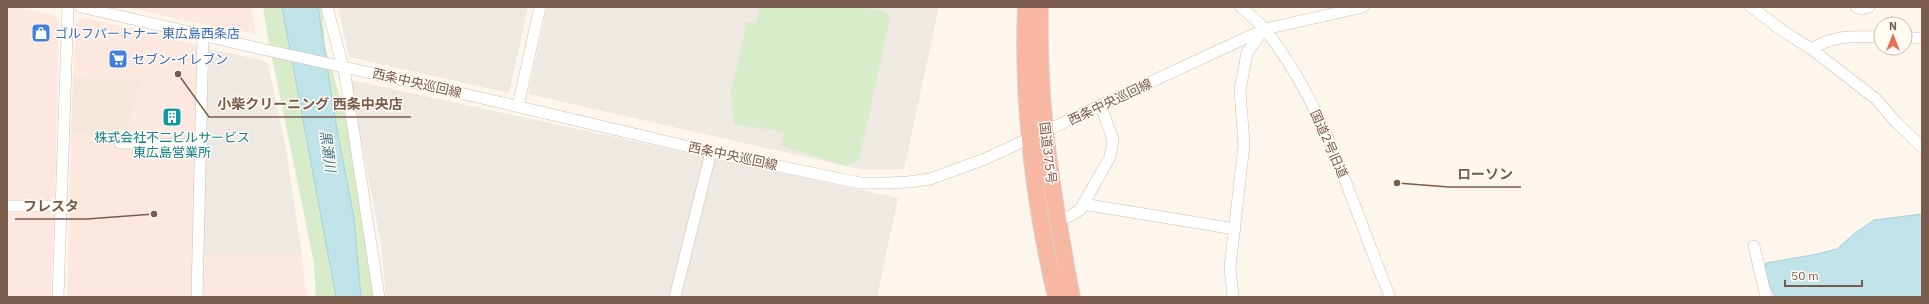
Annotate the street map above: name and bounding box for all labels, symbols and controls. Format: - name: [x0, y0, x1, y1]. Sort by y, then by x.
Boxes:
- north arrow: [1873, 16, 1913, 56]
- text: N: [1889, 19, 1897, 33]
- shop icon: ゴルフパートナー 東広島西条店: [30, 22, 52, 44]
- place label: ゴルフパートナー 東広島西条店: [55, 25, 240, 42]
- supermarket icon: セブン-イレブン: [107, 48, 129, 70]
- place label: セブン-イレブン: [132, 51, 228, 68]
- street label: 西条中央巡回線: [371, 64, 463, 102]
- street label: 西条中央巡回線: [1065, 75, 1155, 129]
- callout: 小柴クリーニング 西条中央店: [209, 91, 411, 117]
- text: 小柴クリーニング 西条中央店: [217, 95, 403, 113]
- building icon: 株式会社不二ビルサービス 東広島営業所: [161, 106, 183, 128]
- street label: 国道2号旧道: [1306, 107, 1352, 181]
- street label: 国道375号: [1036, 121, 1060, 185]
- place label: 株式会社不二ビルサービス 東広島営業所: [94, 129, 250, 161]
- water label: 黒瀬川: [316, 129, 340, 175]
- street label: 西条中央巡回線: [687, 138, 779, 174]
- callout: ローソン: [1449, 161, 1521, 187]
- text: ローソン: [1457, 165, 1513, 183]
- callout: フレスタ: [15, 193, 87, 219]
- text: フレスタ: [23, 197, 79, 215]
- scale bar: [1785, 262, 1862, 288]
- text: 50 m: [1791, 268, 1819, 283]

